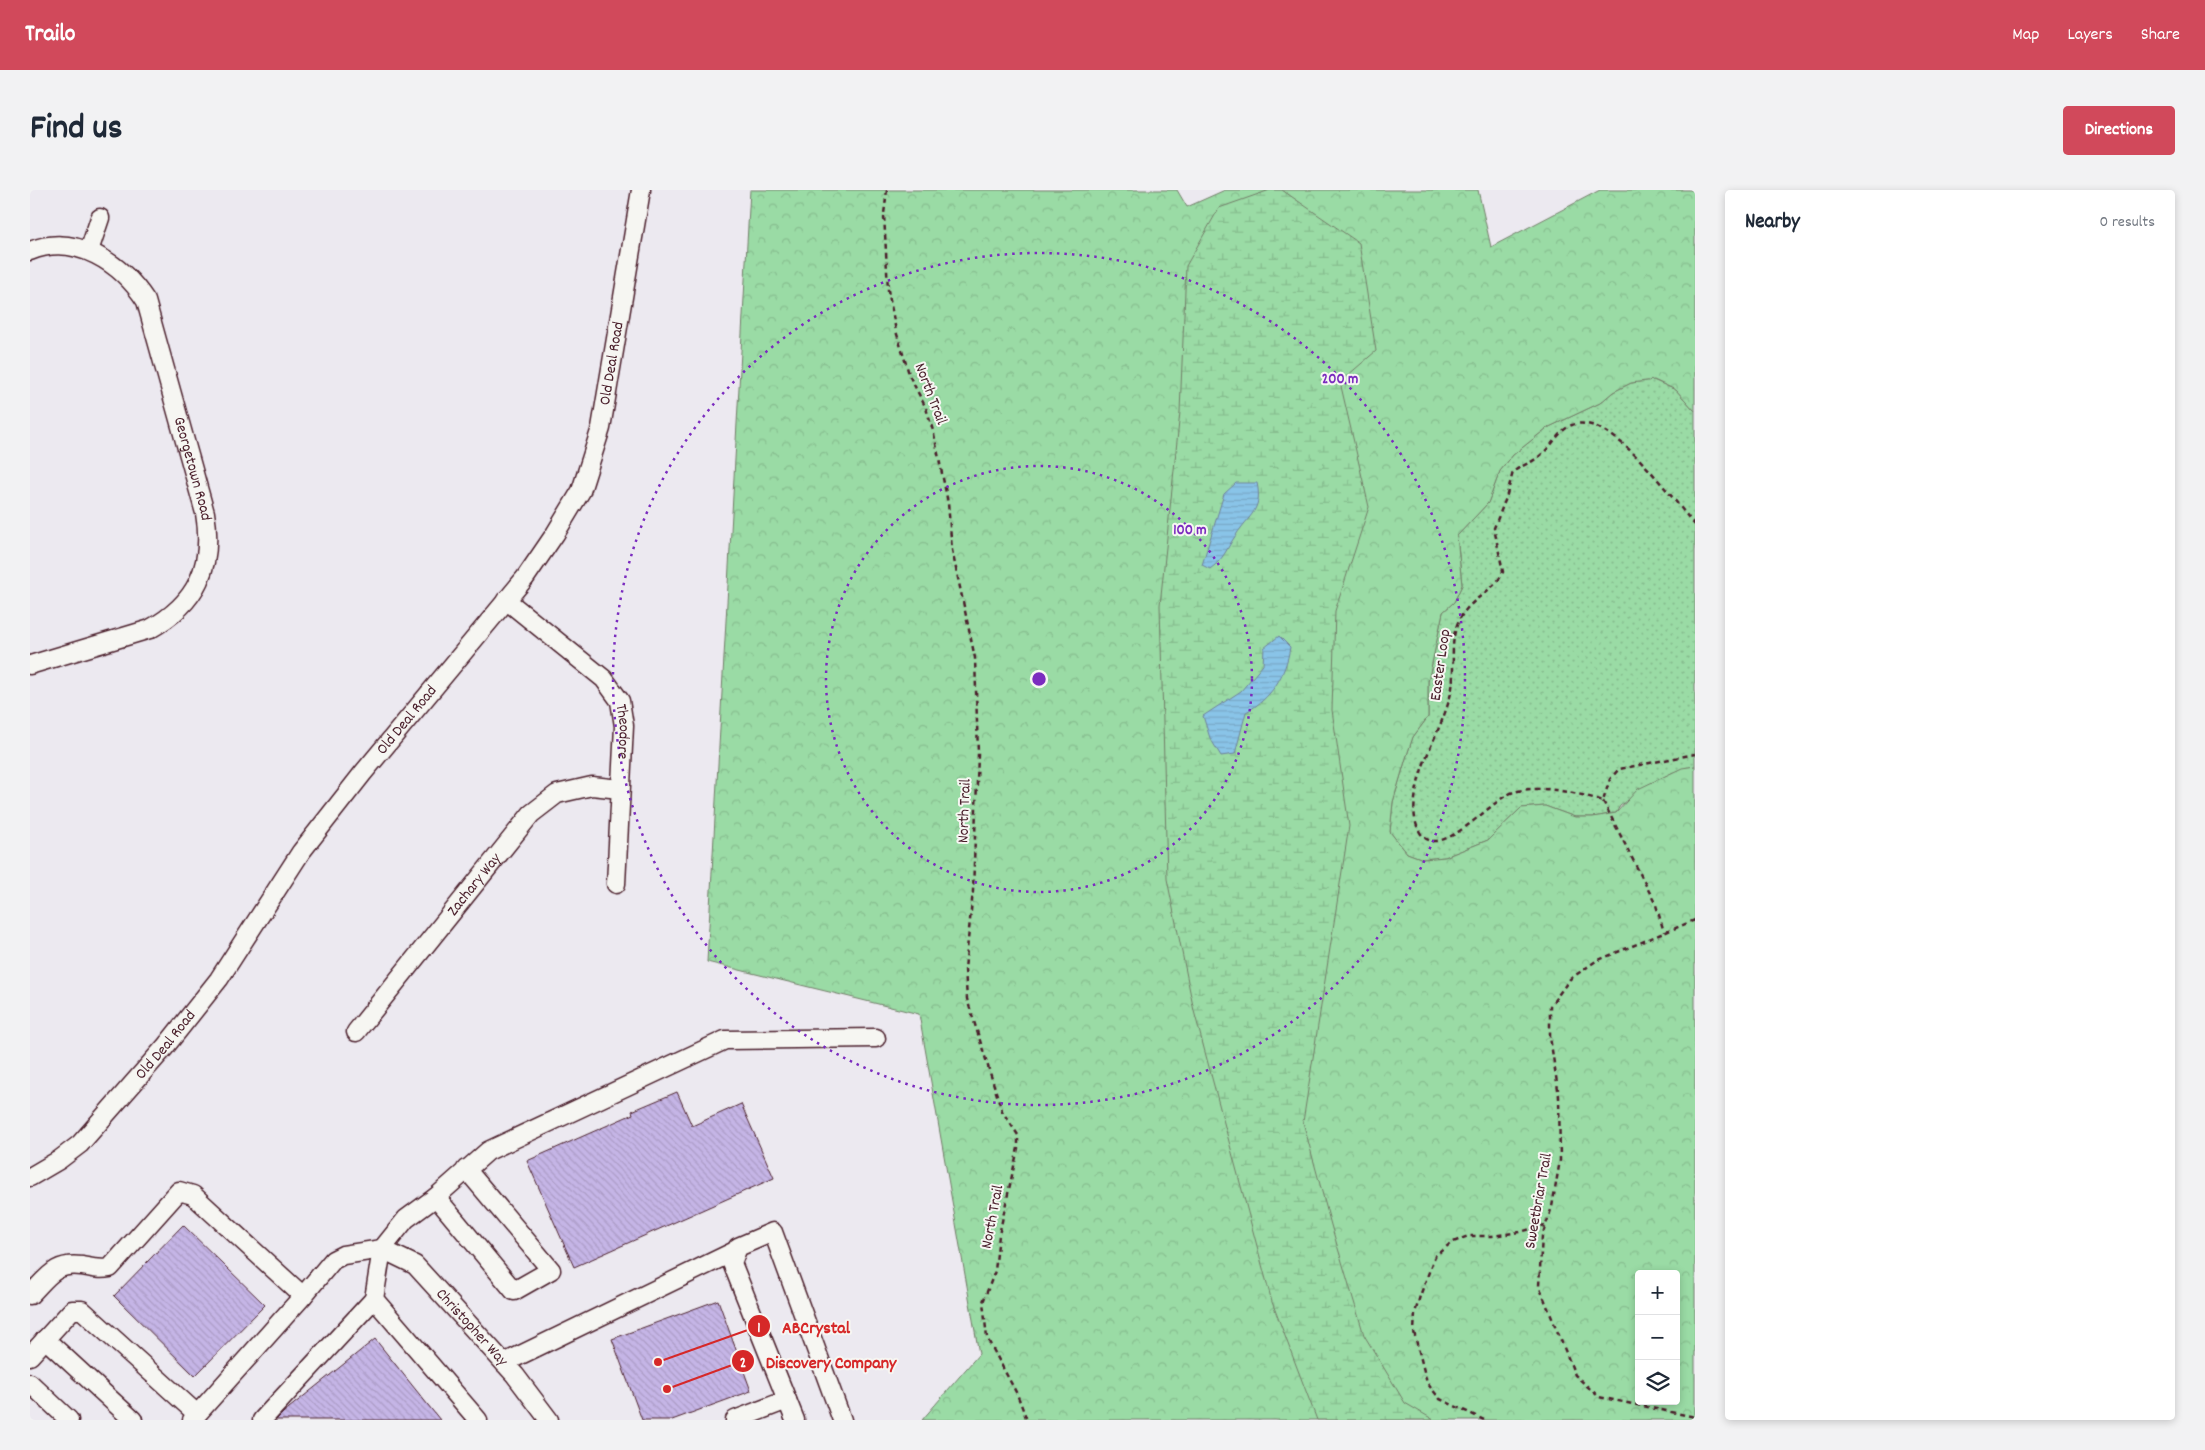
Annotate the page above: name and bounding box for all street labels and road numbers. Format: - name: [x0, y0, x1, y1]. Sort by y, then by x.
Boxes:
- street label: Old Deal Road: [594, 320, 630, 407]
- street label: North Trail: [908, 360, 952, 428]
- street label: Georgetown Road: [167, 414, 218, 522]
- street label: Easter Loop: [1425, 628, 1457, 702]
- street label: Old Deal Road: [371, 680, 443, 760]
- street label: Theodore: [609, 702, 636, 760]
- street label: North Trail: [952, 778, 978, 844]
- street label: Zachary Way: [442, 848, 507, 921]
- street label: Old Deal Road: [130, 1005, 202, 1085]
- street label: Sweetbriar Trail: [1519, 1151, 1559, 1251]
- street label: North Trail: [976, 1183, 1010, 1251]
- street label: Christopher Way: [430, 1283, 514, 1372]

